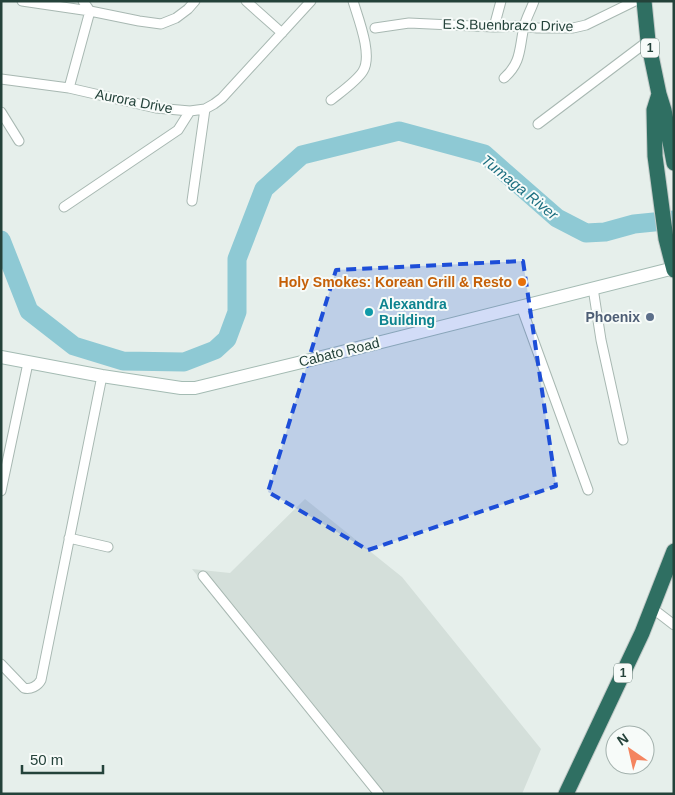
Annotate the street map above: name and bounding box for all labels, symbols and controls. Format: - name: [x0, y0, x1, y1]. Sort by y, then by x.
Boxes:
- street label: E.S.Buenbrazo Drive: [443, 16, 574, 34]
- road number: 1: [641, 38, 659, 58]
- street label: Aurora Drive: [94, 86, 174, 116]
- water label: Tumaga River: [478, 151, 562, 224]
- place label: Holy Smokes: Korean Grill & Resto: [279, 274, 512, 290]
- marker: Holy Smokes: Korean Grill & Resto: [516, 276, 528, 288]
- place label: Alexandra Building: [379, 296, 447, 328]
- marker: Alexandra Building: [363, 306, 375, 318]
- place label: Phoenix: [586, 309, 640, 325]
- marker: Phoenix: [644, 311, 656, 323]
- street label: Cabato Road: [297, 334, 381, 370]
- road number: 1: [614, 664, 632, 682]
- north arrow: [605, 725, 655, 775]
- text: N: [614, 730, 631, 749]
- scale bar: [22, 742, 104, 774]
- text: 50 m: [30, 751, 63, 768]

